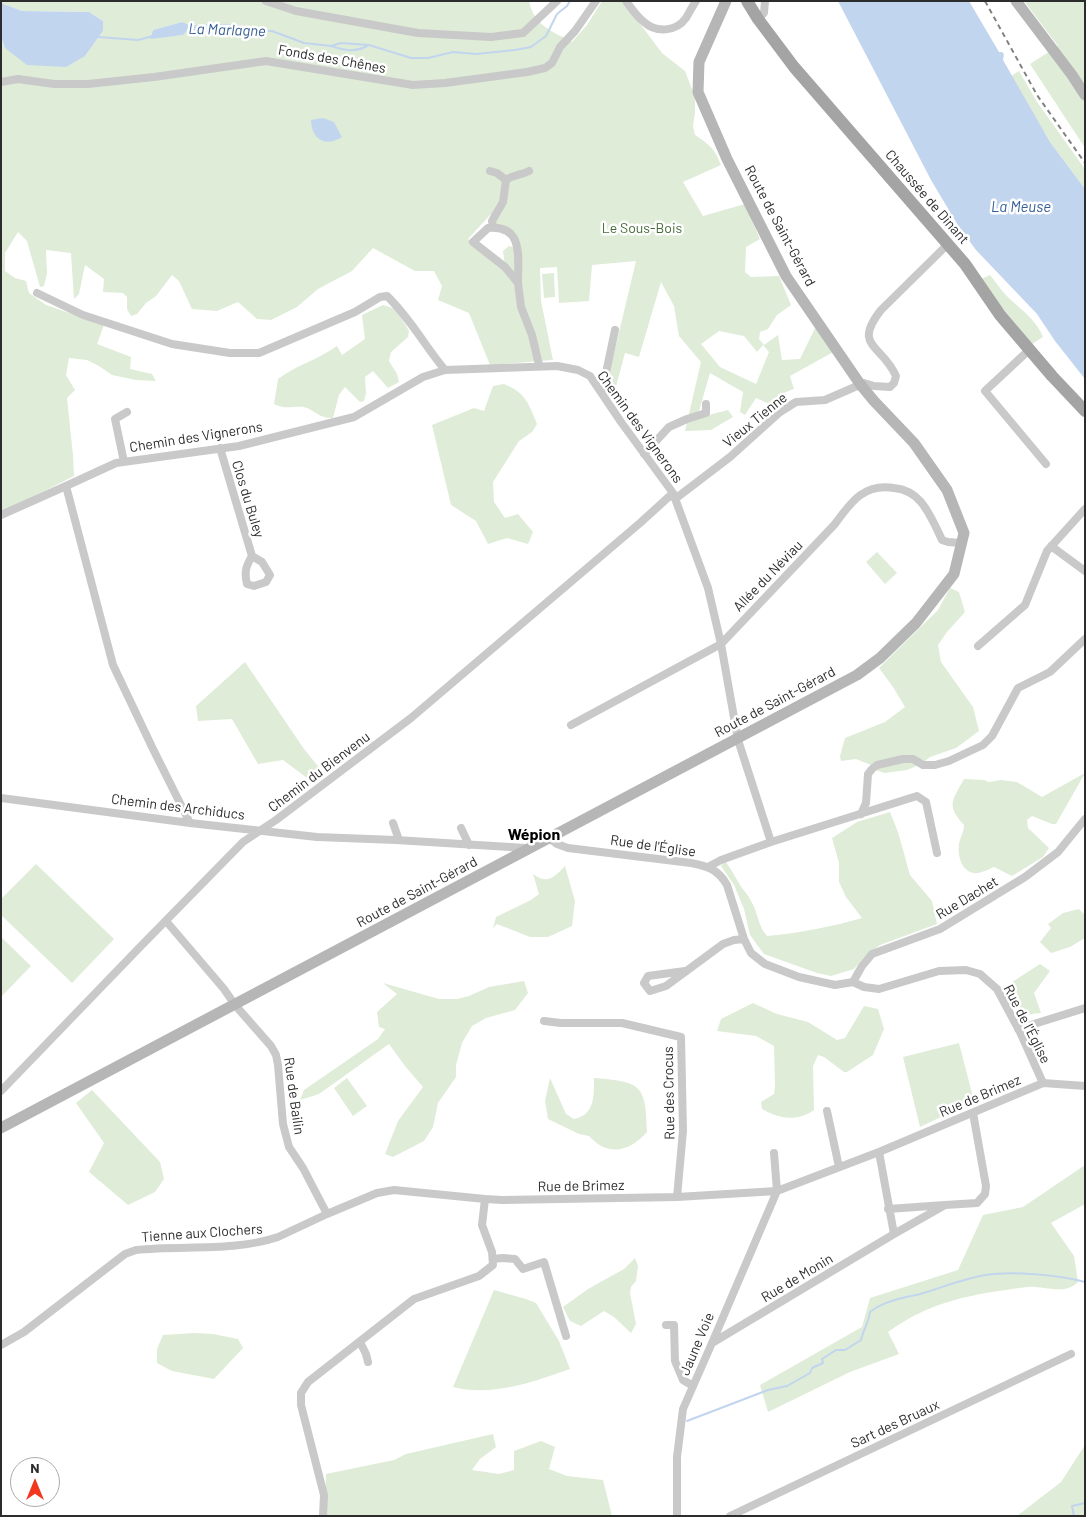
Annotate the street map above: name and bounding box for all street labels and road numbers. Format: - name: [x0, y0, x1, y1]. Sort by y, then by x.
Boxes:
- street label: Fonds des Chênes: [277, 41, 387, 77]
- street label: Chaussée de Dinant: [882, 147, 972, 247]
- street label: Route de Saint-Gérard: [741, 163, 819, 289]
- street label: Chemin des Vignerons: [594, 368, 686, 486]
- street label: Vieux Tienne: [720, 389, 790, 451]
- street label: Chemin des Vignerons: [128, 418, 264, 456]
- street label: Clos du Buley: [228, 458, 268, 540]
- street label: Allée du Néviau: [730, 537, 806, 615]
- street label: Route de Saint-Gérard: [712, 663, 838, 741]
- street label: Chemin du Bienvenu: [265, 728, 373, 816]
- street label: Chemin des Archiducs: [110, 790, 246, 824]
- street label: Rue de l'Église: [609, 832, 697, 860]
- street label: Route de Saint-Gérard: [354, 853, 480, 931]
- street label: Rue Dachet: [933, 873, 1001, 923]
- street label: Rue de l'Église: [1000, 982, 1054, 1066]
- street label: Rue des Crocus: [660, 1046, 678, 1140]
- street label: Rue de Bailin: [280, 1056, 308, 1136]
- street label: Rue de Brimez: [937, 1071, 1023, 1121]
- street label: Rue de Brimez: [537, 1177, 625, 1195]
- street label: Tienne aux Clochers: [141, 1220, 263, 1246]
- street label: Rue de Monin: [758, 1250, 836, 1306]
- street label: Jaune Voie: [676, 1310, 718, 1378]
- street label: Sart des Bruaux: [848, 1396, 942, 1452]

